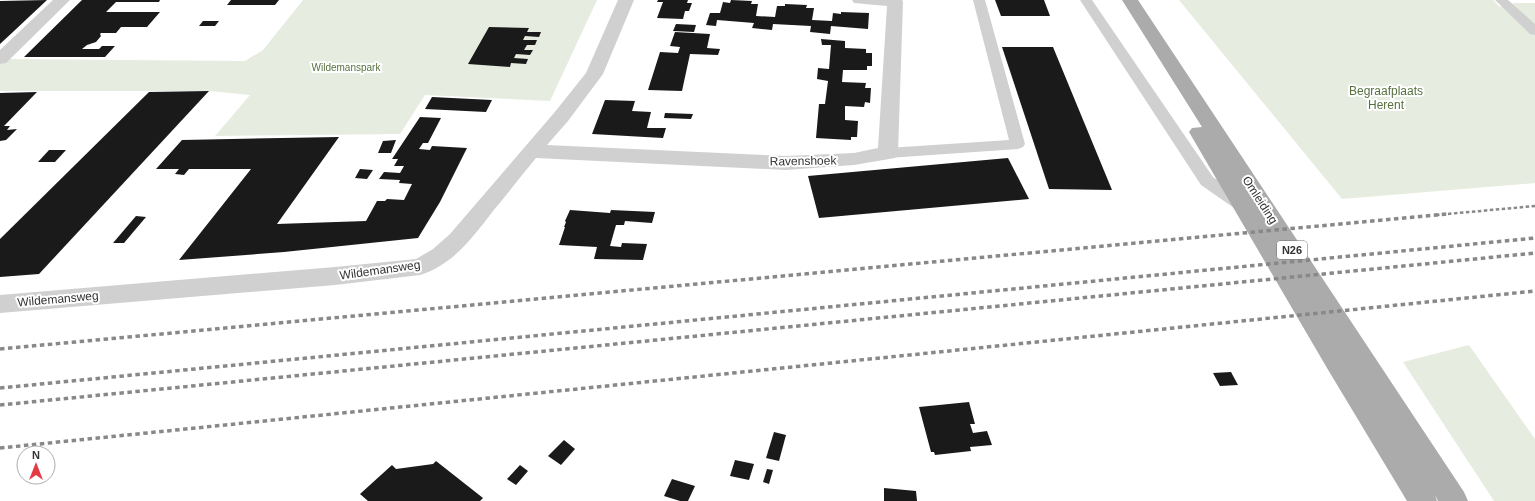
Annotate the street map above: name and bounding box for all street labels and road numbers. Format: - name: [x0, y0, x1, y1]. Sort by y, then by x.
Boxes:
- street label: Ravenshoek: [770, 153, 837, 169]
- street label: Omleiding: [1239, 174, 1281, 226]
- road number: N26: [1277, 241, 1307, 259]
- street label: Wildemansweg: [339, 257, 421, 283]
- street label: Wildemansweg: [17, 288, 99, 310]

